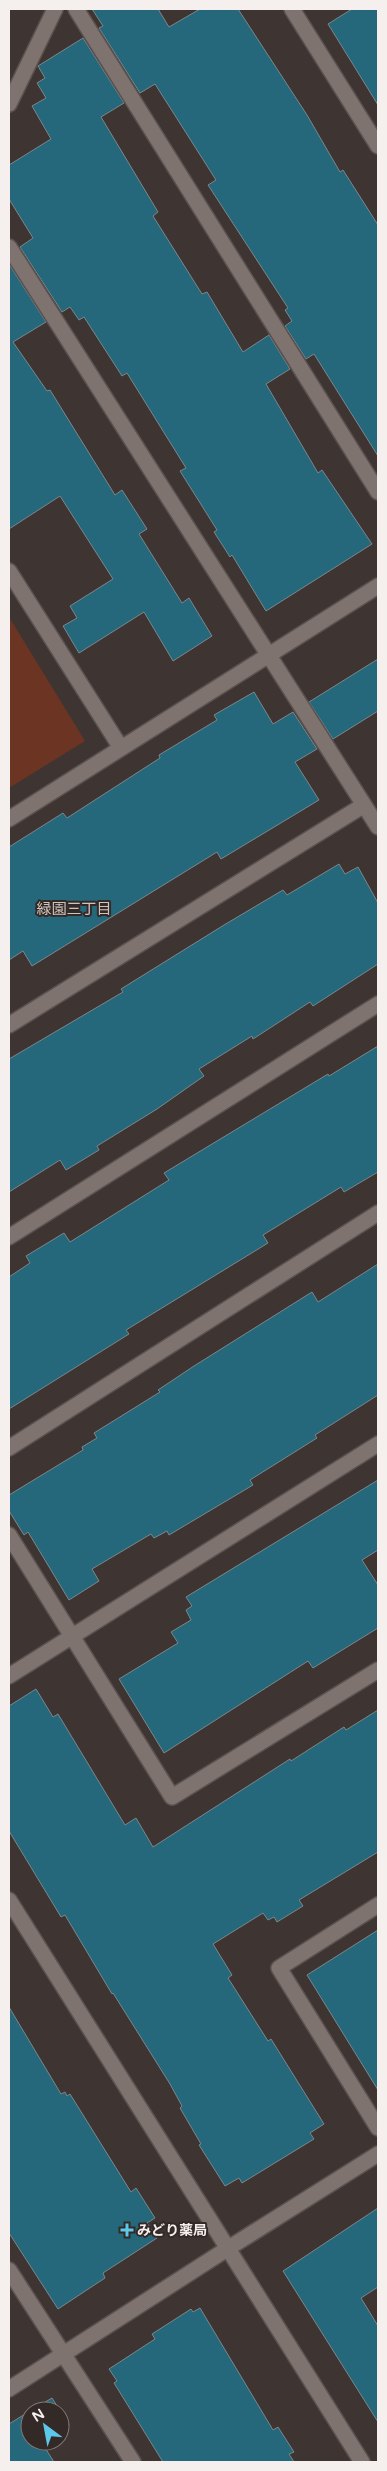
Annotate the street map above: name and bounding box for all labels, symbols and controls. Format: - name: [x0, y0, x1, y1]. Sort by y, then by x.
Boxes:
- district label: 緑園三丁目: [36, 900, 112, 918]
- place label: みどり薬局: [137, 2222, 207, 2239]
- marker: みどり薬局: [121, 2224, 133, 2236]
- north arrow: [20, 2401, 70, 2451]
- text: N: [29, 2405, 48, 2426]

